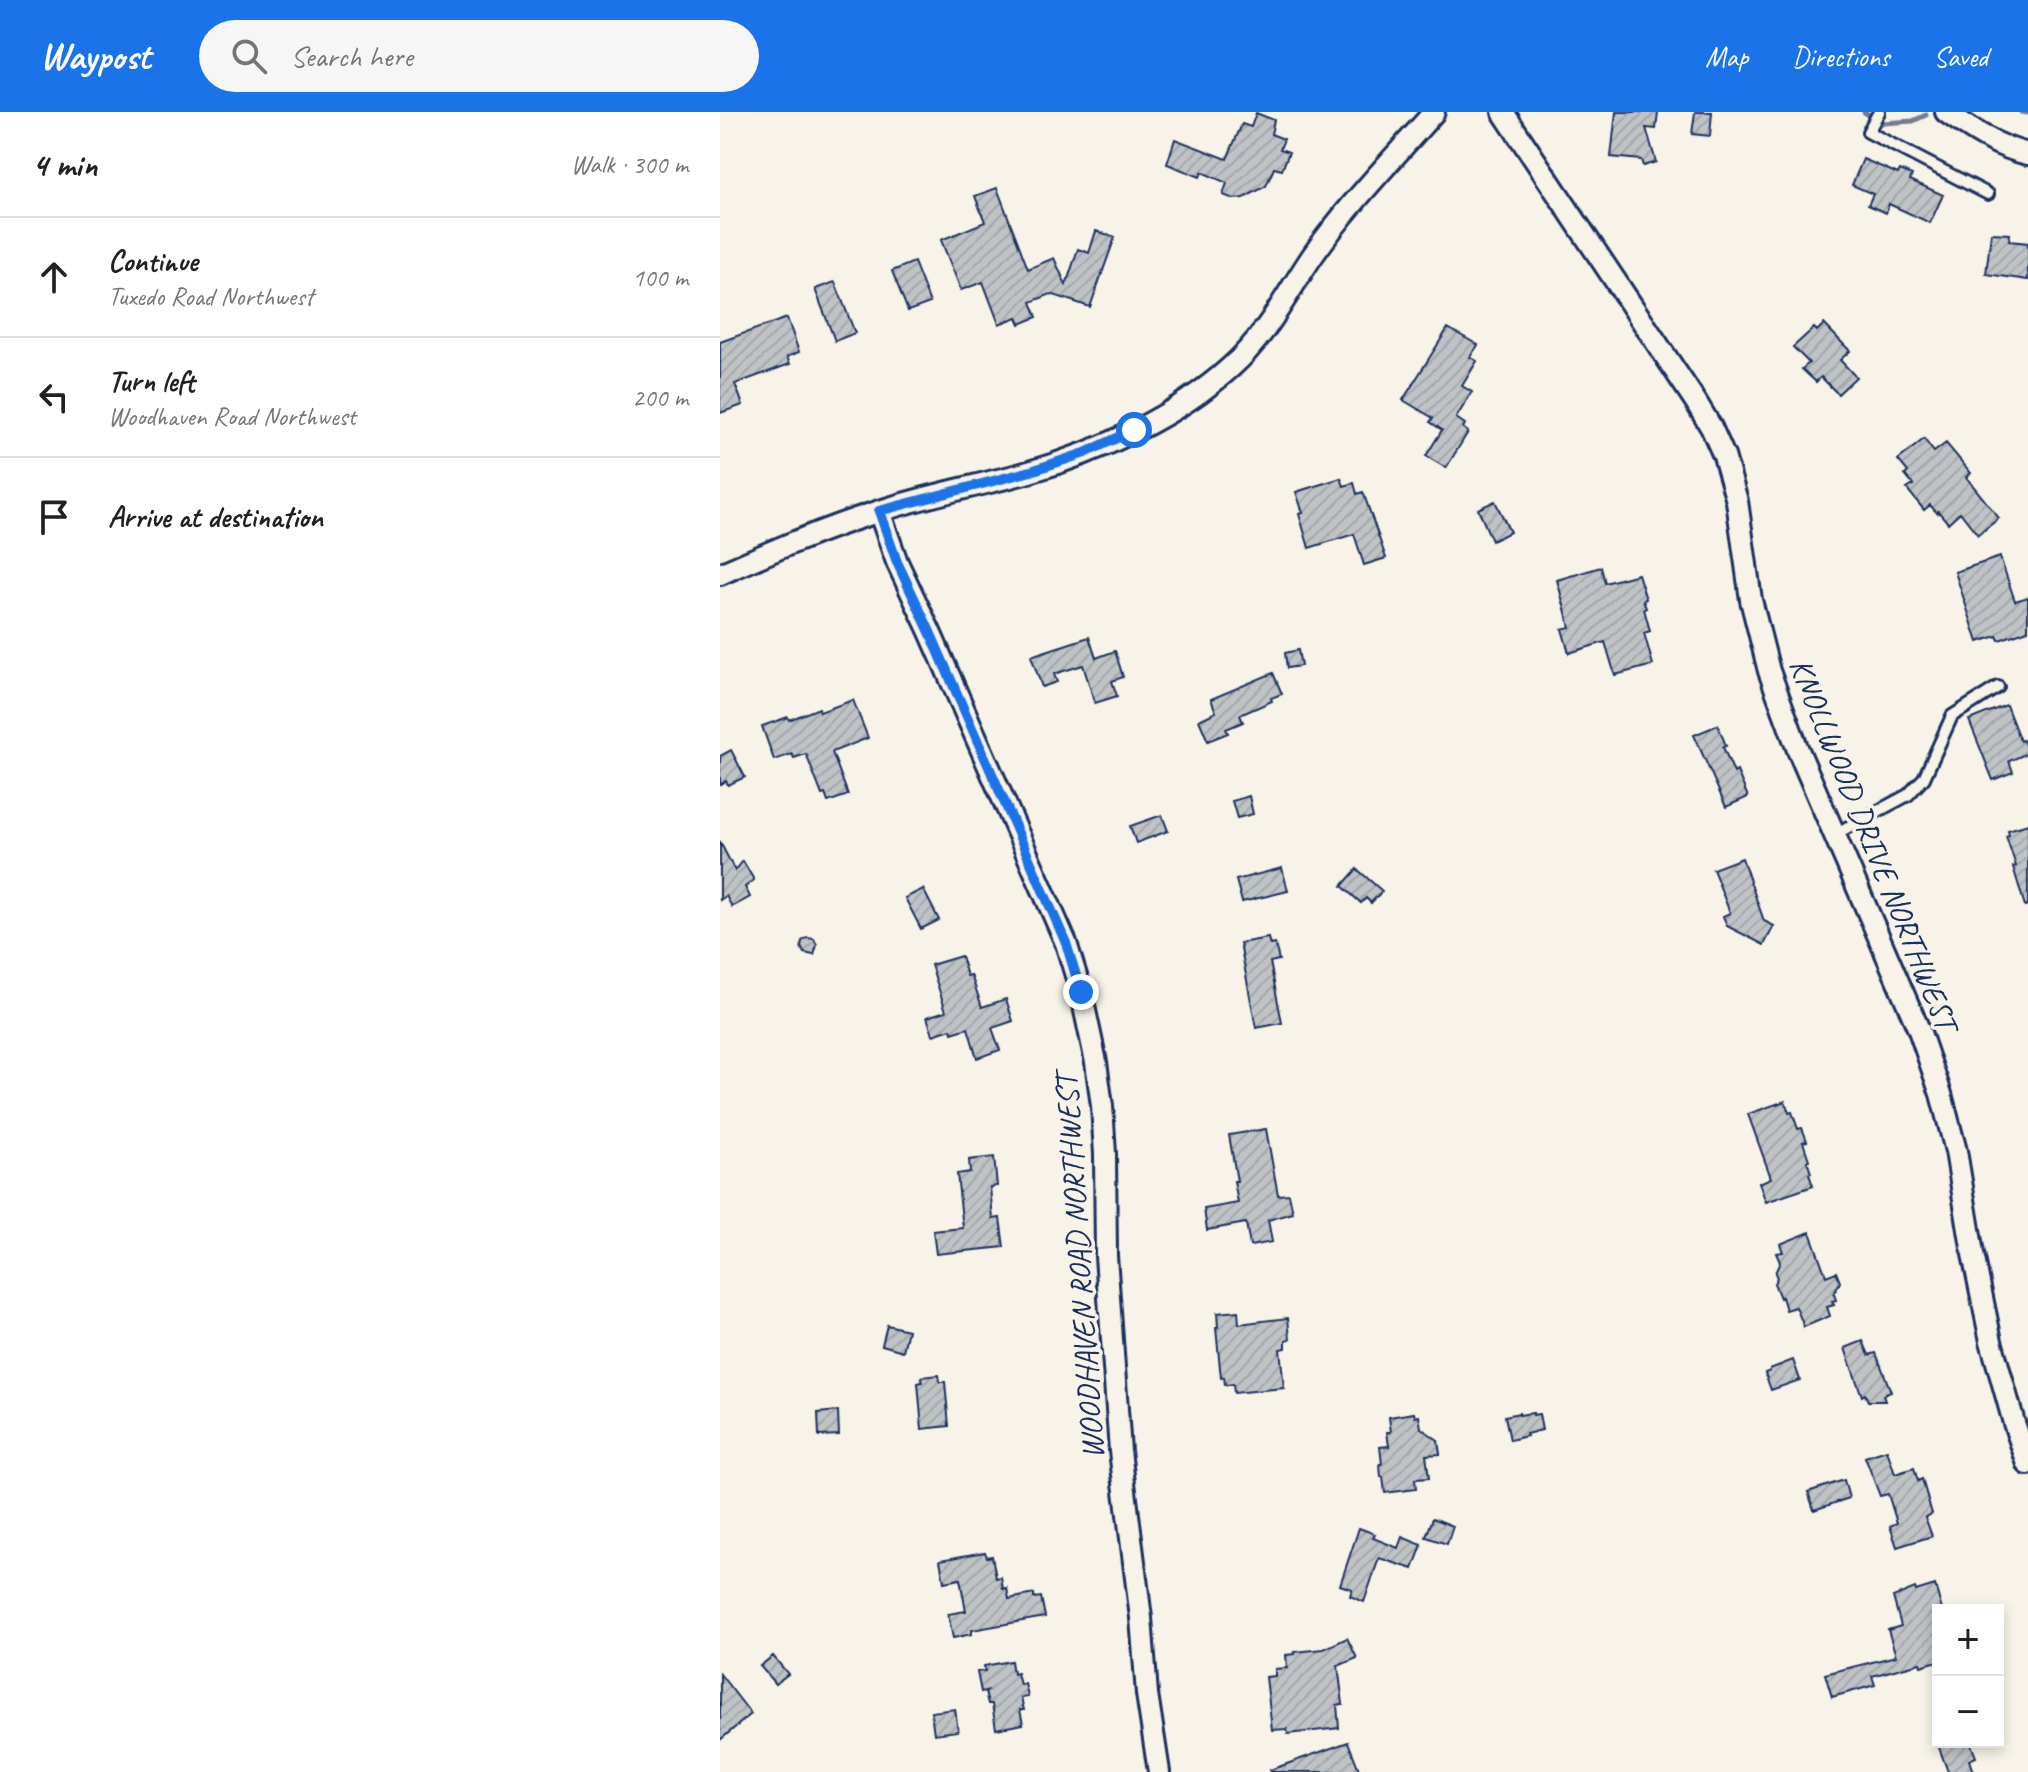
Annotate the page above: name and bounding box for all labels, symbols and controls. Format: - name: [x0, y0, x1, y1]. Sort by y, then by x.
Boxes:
- search box: [199, 20, 759, 92]
- text: Waypost: [40, 33, 151, 80]
- icon: search: [227, 34, 271, 78]
- text: Search here: [291, 37, 413, 75]
- text: Map: [1705, 39, 1748, 74]
- text: Directions: [1792, 39, 1890, 74]
- text: Saved: [1934, 39, 1988, 74]
- text: 4 min: [32, 143, 97, 186]
- text: Walk · 300 m: [571, 148, 688, 181]
- text: Continue: [108, 242, 198, 280]
- icon: ahead: [32, 255, 76, 299]
- text: 100 m: [632, 261, 688, 294]
- text: Tuxedo Road Northwest: [108, 280, 313, 313]
- text: Turn left: [108, 362, 195, 400]
- icon: left: [32, 375, 76, 419]
- text: 200 m: [632, 381, 688, 414]
- text: Woodhaven Road Northwest: [108, 400, 356, 433]
- route start: [1116, 412, 1152, 448]
- icon: arrive: [32, 495, 76, 539]
- text: Arrive at destination: [108, 498, 323, 536]
- street label: KNOLLWOOD DRIVE NORTHWEST: [1780, 652, 1969, 1042]
- route end: [1063, 974, 1099, 1010]
- street label: WOODHAVEN ROAD NORTHWEST: [1045, 1066, 1113, 1460]
- map controls: [1932, 1604, 2004, 1748]
- button: +: [1932, 1604, 2004, 1676]
- button: −: [1932, 1676, 2004, 1748]

